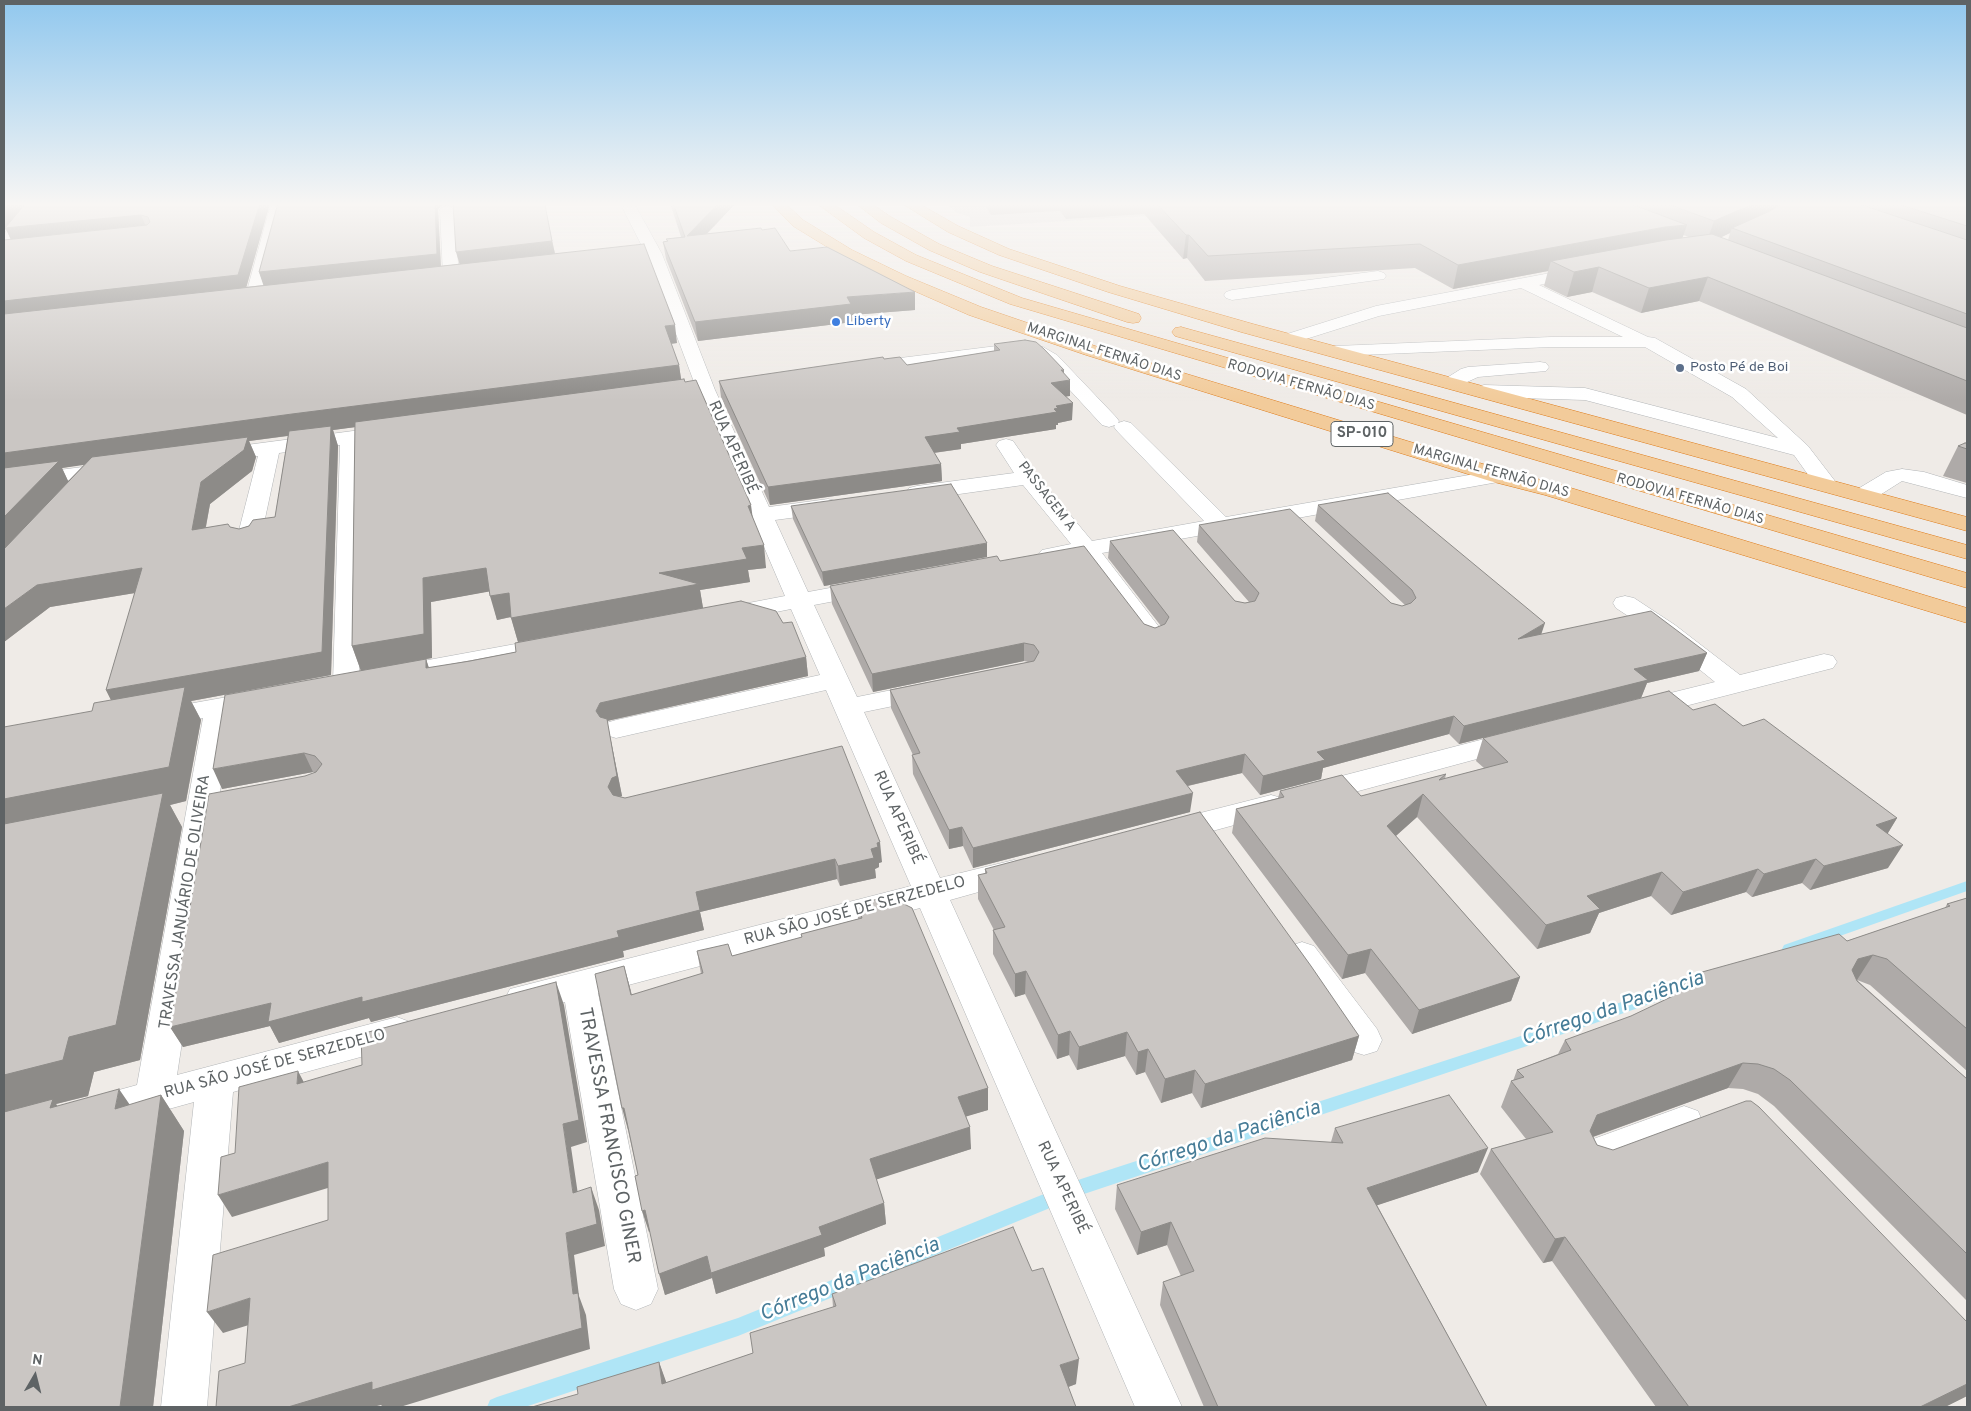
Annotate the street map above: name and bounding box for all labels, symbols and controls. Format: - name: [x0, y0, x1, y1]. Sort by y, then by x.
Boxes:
- place label: Liberty: [846, 314, 891, 330]
- marker: Liberty: [830, 316, 842, 328]
- street label: MARGINAL FERNÃO DIAS: [1025, 320, 1183, 386]
- street label: RODOVIA FERNÃO DIAS: [1225, 357, 1377, 415]
- place label: Posto Pé de Boi: [1690, 360, 1788, 376]
- marker: Posto Pé de Boi: [1674, 362, 1686, 374]
- street label: RUA APERIBÉ: [703, 398, 761, 498]
- road number: SP-010: [1331, 422, 1393, 446]
- street label: MARGINAL FERNÃO DIAS: [1411, 442, 1571, 502]
- street label: PASSAGEM A: [1014, 459, 1078, 535]
- street label: RODOVIA FERNÃO DIAS: [1614, 471, 1766, 529]
- street label: RUA APERIBÉ: [868, 768, 926, 868]
- street label: TRAVESSA JANUÁRIO DE OLIVEIRA: [156, 773, 216, 1031]
- street label: RUA SÃO JOSÉ DE SERZEDELO: [742, 873, 968, 951]
- water label: Córrego da Paciência: [1518, 967, 1708, 1053]
- street label: TRAVESSA FRANCISCO GINER: [572, 1006, 644, 1266]
- street label: RUA SÃO JOSÉ DE SERZEDELO: [162, 1026, 388, 1104]
- water label: Córrego da Paciência: [1134, 1096, 1324, 1180]
- street label: RUA APERIBÉ: [1032, 1138, 1092, 1238]
- water label: Córrego da Paciência: [757, 1233, 943, 1329]
- north arrow: [10, 1351, 60, 1401]
- text: N: [31, 1352, 43, 1370]

